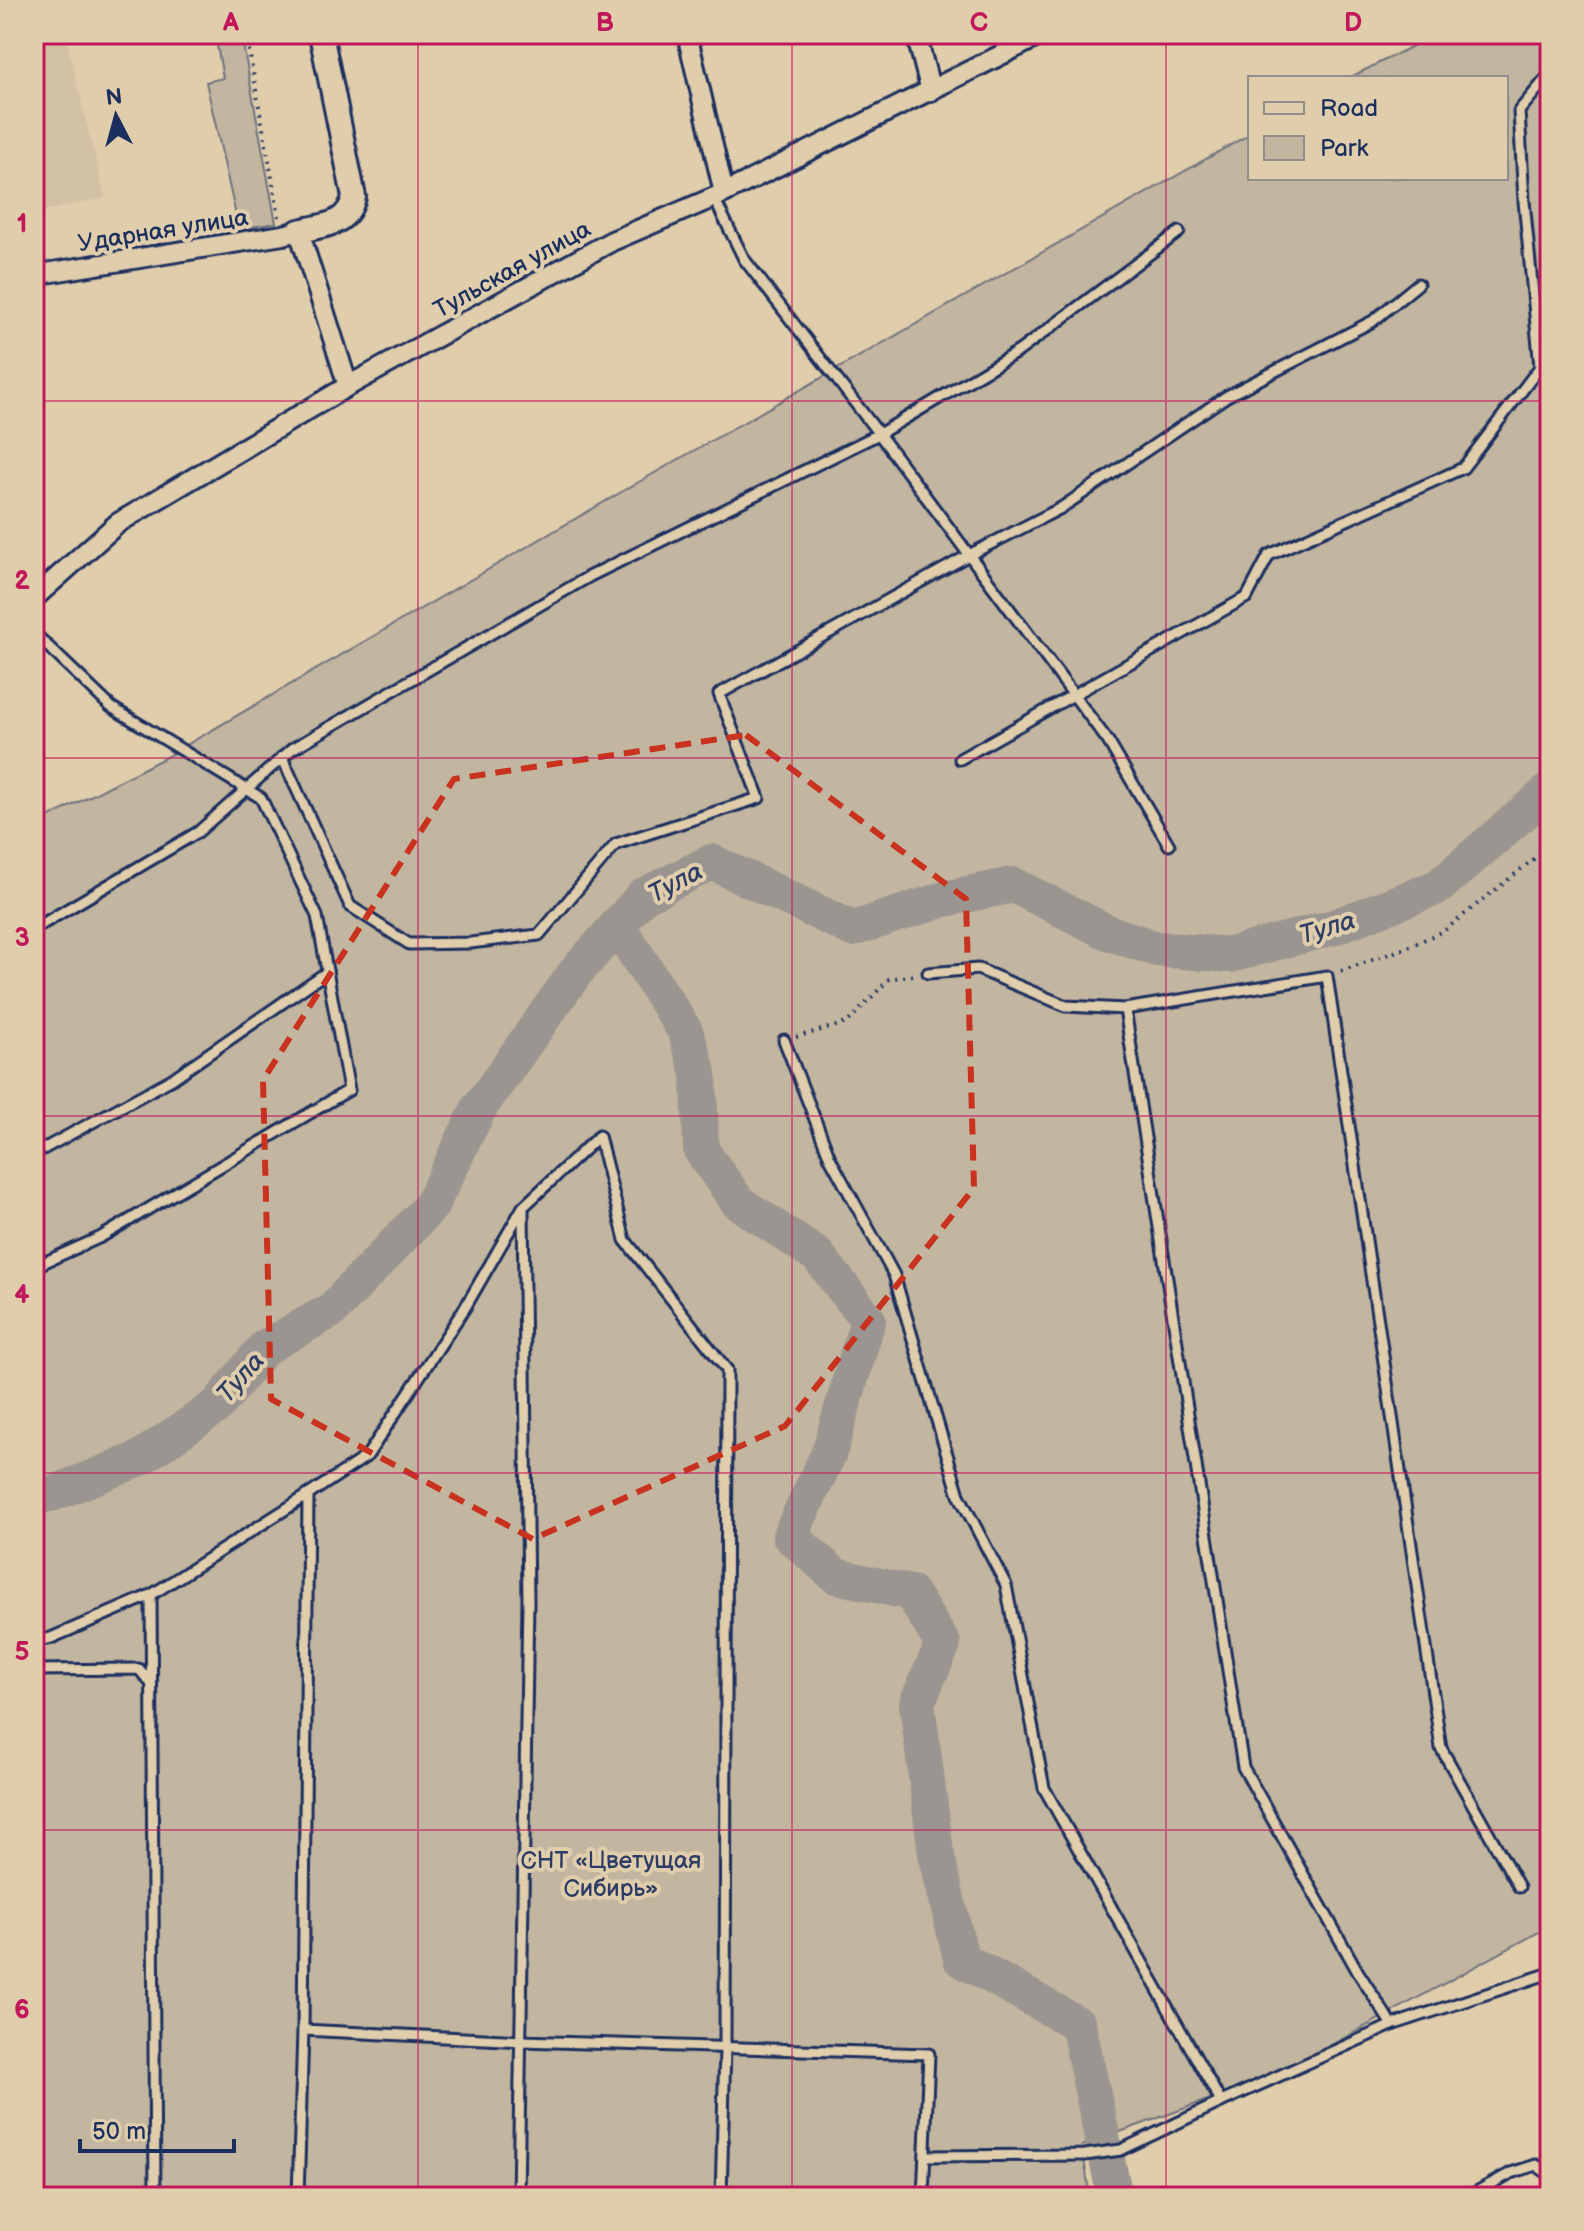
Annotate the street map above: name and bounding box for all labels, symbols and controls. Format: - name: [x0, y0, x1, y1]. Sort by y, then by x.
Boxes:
- text: A: [222, 8, 239, 39]
- text: B: [596, 8, 614, 39]
- text: C: [970, 8, 988, 39]
- text: D: [1344, 8, 1362, 39]
- north arrow: [76, 76, 156, 156]
- legend: [1248, 76, 1508, 180]
- text: N: [104, 83, 124, 112]
- text: Road: [1320, 94, 1378, 123]
- text: Park: [1320, 134, 1368, 163]
- street label: Ударная улица: [76, 203, 250, 258]
- text: 1: [17, 209, 27, 240]
- street label: Тульская улица: [429, 214, 596, 325]
- text: 2: [14, 566, 30, 597]
- water label: Тула: [643, 856, 708, 910]
- water label: Тула: [1296, 905, 1359, 952]
- text: 3: [14, 923, 30, 954]
- text: 4: [14, 1280, 30, 1311]
- water label: Тула: [211, 1346, 272, 1410]
- text: 5: [14, 1637, 30, 1668]
- park label: СНТ «Цветущая Сибирь»: [521, 1846, 701, 1903]
- text: 6: [14, 1995, 30, 2026]
- scale bar: [80, 2103, 234, 2153]
- text: 50 m: [92, 2117, 146, 2146]

